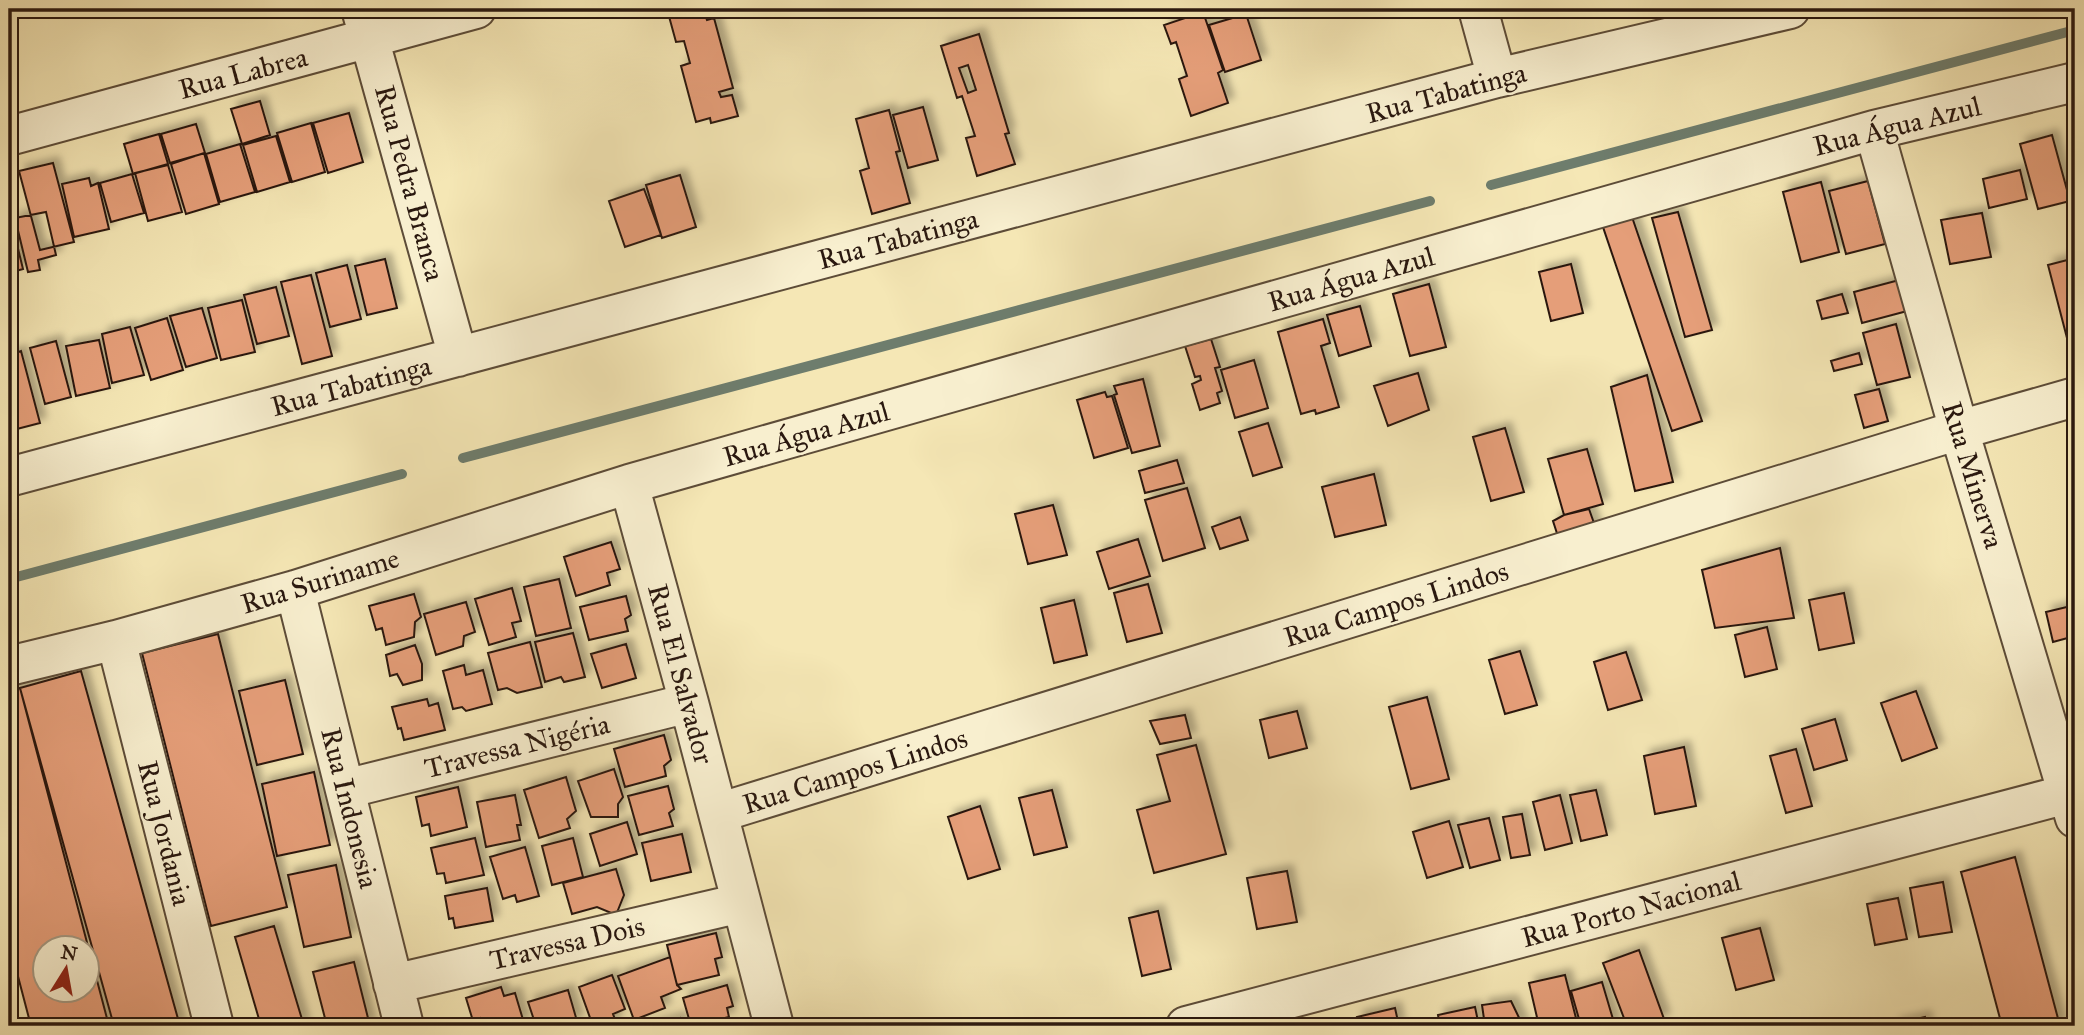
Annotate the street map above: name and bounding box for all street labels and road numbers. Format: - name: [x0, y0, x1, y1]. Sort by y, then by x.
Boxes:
- street label: Rua Labrea: [175, 39, 311, 107]
- street label: Rua Tabatinga: [1362, 55, 1530, 131]
- street label: Rua Pedra Branca: [367, 81, 453, 285]
- street label: Rua Água Azul: [1810, 88, 1985, 164]
- street label: Rua Tabatinga: [814, 201, 982, 277]
- street label: Rua Água Azul: [1264, 238, 1439, 319]
- street label: Rua Tabatinga: [267, 348, 435, 424]
- street label: Rua Água Azul: [719, 393, 894, 474]
- street label: Rua Minerva: [1934, 397, 2012, 553]
- street label: Rua Suriname: [237, 540, 403, 622]
- street label: Rua Campos Lindos: [1279, 553, 1513, 655]
- street label: Rua El Salvador: [640, 580, 722, 768]
- street label: Travessa Nigéria: [421, 706, 613, 786]
- street label: Rua Campos Lindos: [738, 720, 972, 822]
- street label: Rua Indonesia: [313, 724, 387, 892]
- street label: Rua Jordania: [130, 757, 200, 909]
- street label: Rua Porto Nacional: [1517, 863, 1745, 955]
- street label: Travessa Dois: [486, 908, 648, 978]

